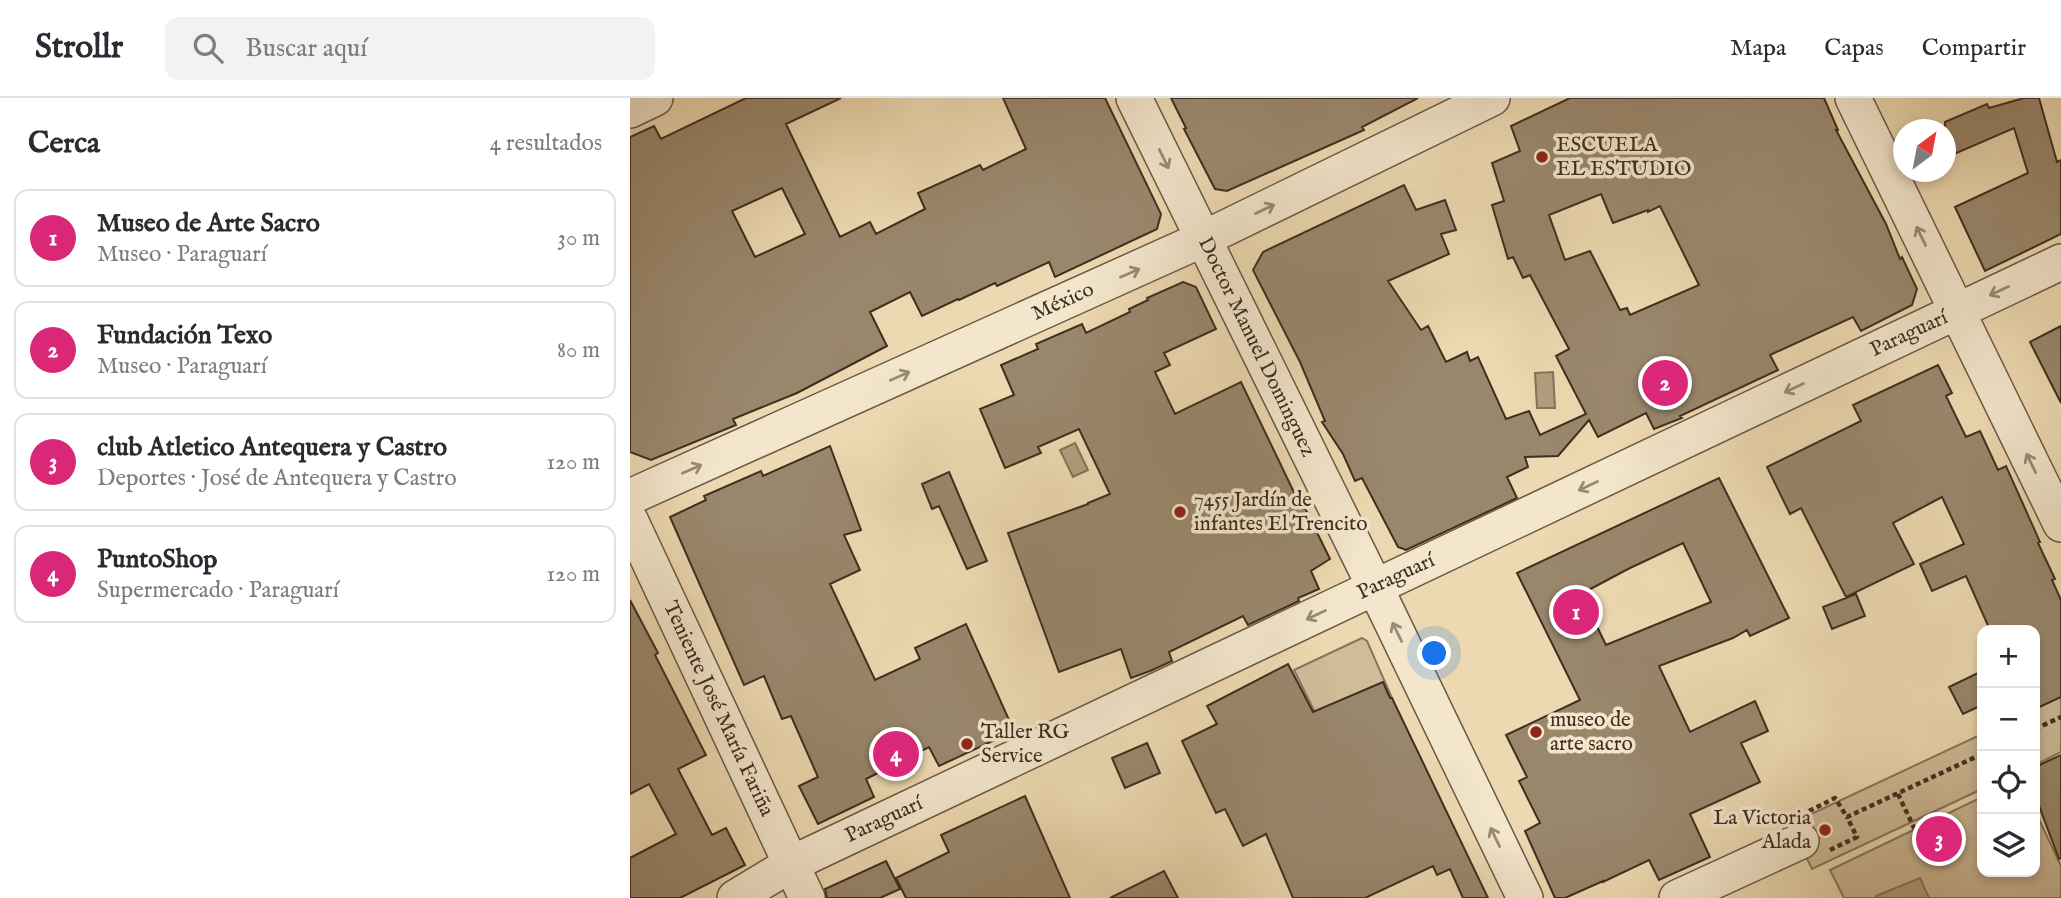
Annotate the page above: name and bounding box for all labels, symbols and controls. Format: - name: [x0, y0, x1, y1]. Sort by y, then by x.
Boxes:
- search box: [165, 17, 655, 80]
- text: Strollr: [35, 27, 123, 69]
- icon: search: [189, 29, 227, 67]
- text: Buscar aquí: [245, 32, 367, 65]
- text: Mapa: [1730, 33, 1786, 64]
- text: Capas: [1824, 33, 1884, 64]
- text: Compartir: [1922, 33, 2026, 64]
- north arrow: [1893, 119, 1956, 182]
- text: Cerca: [28, 125, 100, 163]
- text: 4 resultados: [490, 129, 602, 158]
- place label: ESCUELA EL ESTUDIO: [1556, 132, 1691, 183]
- one-way arrow: [1157, 148, 1171, 169]
- marker: ESCUELA EL ESTUDIO: [1534, 149, 1550, 165]
- one-way arrow: [1254, 202, 1275, 216]
- text: Museo de Arte Sacro: [97, 207, 320, 240]
- text: 1: [49, 224, 57, 253]
- text: 30 m: [557, 224, 600, 253]
- one-way arrow: [1913, 226, 1927, 247]
- street label: Doctor Manuel Dominguez: [1191, 233, 1321, 462]
- text: Museo · Paraguarí: [97, 240, 267, 269]
- one-way arrow: [1119, 265, 1140, 278]
- street label: México: [1028, 276, 1098, 328]
- one-way arrow: [1989, 285, 2010, 298]
- street label: Paraguarí: [1866, 304, 1953, 364]
- text: Fundación Texo: [97, 319, 272, 352]
- text: 2: [48, 336, 58, 365]
- text: 80 m: [557, 336, 600, 365]
- text: Museo · Paraguarí: [97, 352, 267, 381]
- pin: 2: [1642, 357, 1688, 409]
- one-way arrow: [889, 369, 910, 382]
- one-way arrow: [1784, 382, 1805, 396]
- text: club Atletico Antequera y Castro: [97, 431, 447, 464]
- text: 3: [49, 448, 57, 477]
- text: 120 m: [547, 448, 600, 477]
- one-way arrow: [2024, 453, 2037, 474]
- one-way arrow: [681, 462, 702, 475]
- text: Deportes · José de Antequera y Castro: [97, 464, 457, 493]
- one-way arrow: [1578, 480, 1599, 493]
- place label: 7455 Jardín de infantes El Trencito: [1194, 487, 1368, 538]
- marker: 7455 Jardín de infantes El Trencito: [1172, 504, 1188, 520]
- text: PuntoShop: [97, 543, 217, 576]
- street label: Paraguarí: [1353, 547, 1440, 607]
- text: 4: [47, 560, 59, 589]
- text: 120 m: [547, 560, 600, 589]
- text: Supermercado · Paraguarí: [97, 576, 339, 605]
- pin: 1: [1553, 586, 1599, 638]
- street label: Teniente José María Fariña: [656, 597, 780, 822]
- one-way arrow: [1306, 609, 1327, 622]
- one-way arrow: [1389, 622, 1403, 643]
- map controls: [1977, 625, 2040, 877]
- button: +: [1977, 625, 2040, 688]
- your location: [1417, 636, 1451, 670]
- button: −: [1977, 688, 2040, 751]
- place label: museo de arte sacro: [1550, 707, 1633, 758]
- place label: Taller RG Service: [981, 719, 1070, 770]
- marker: museo de arte sacro: [1528, 724, 1544, 740]
- pin: 4: [873, 728, 919, 780]
- marker: Taller RG Service: [959, 736, 975, 752]
- button: locate: [1977, 751, 2040, 814]
- street label: Paraguarí: [841, 790, 928, 850]
- place label: La Victoria Alada: [1713, 805, 1812, 856]
- pin: 3: [1916, 813, 1962, 865]
- button: layers: [1977, 814, 2040, 877]
- marker: La Victoria Alada: [1817, 822, 1833, 838]
- one-way arrow: [1488, 826, 1501, 847]

